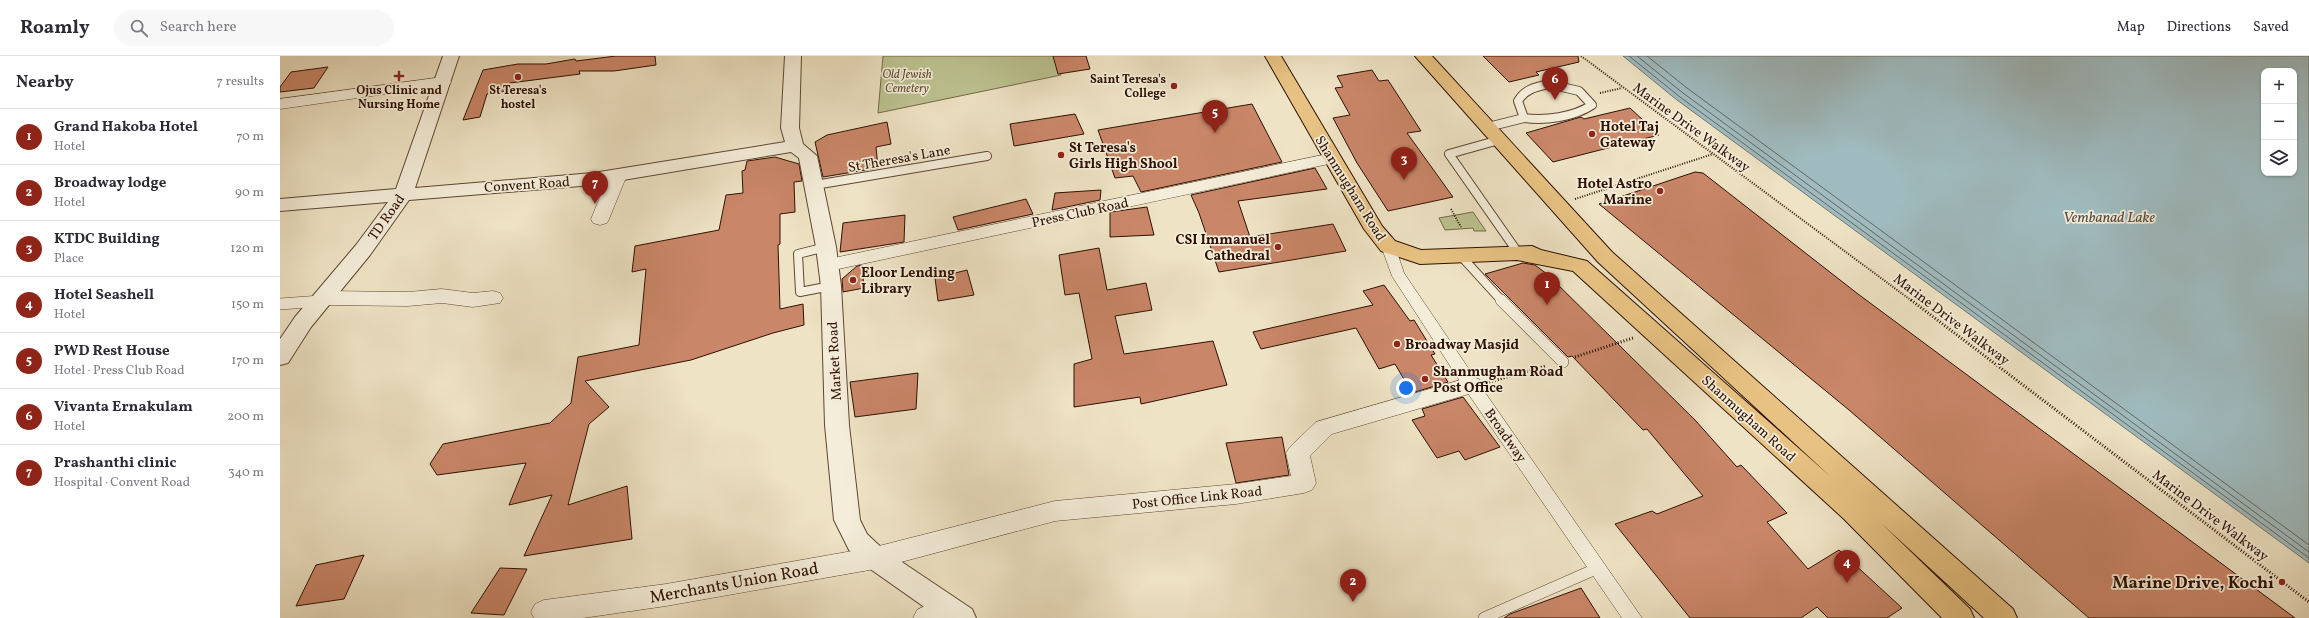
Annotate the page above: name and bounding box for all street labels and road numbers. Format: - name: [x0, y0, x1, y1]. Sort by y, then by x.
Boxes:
- street label: Marine Drive Walkway: [1628, 79, 1754, 178]
- street label: Shanmugham Road: [1310, 132, 1390, 245]
- street label: St Theresa's Lane: [847, 141, 952, 178]
- street label: Convent Road: [484, 173, 571, 198]
- street label: TD Road: [364, 191, 410, 245]
- street label: Press Club Road: [1030, 194, 1131, 233]
- street label: Marine Drive Walkway: [1889, 270, 2014, 371]
- street label: Market Road: [824, 321, 847, 401]
- street label: Shanmugham Road: [1697, 372, 1799, 467]
- street label: Broadway: [1479, 405, 1531, 467]
- street label: Marine Drive Walkway: [2148, 466, 2273, 567]
- street label: Post Office Link Road: [1131, 482, 1263, 515]
- street label: Merchants Union Road: [648, 557, 820, 610]

